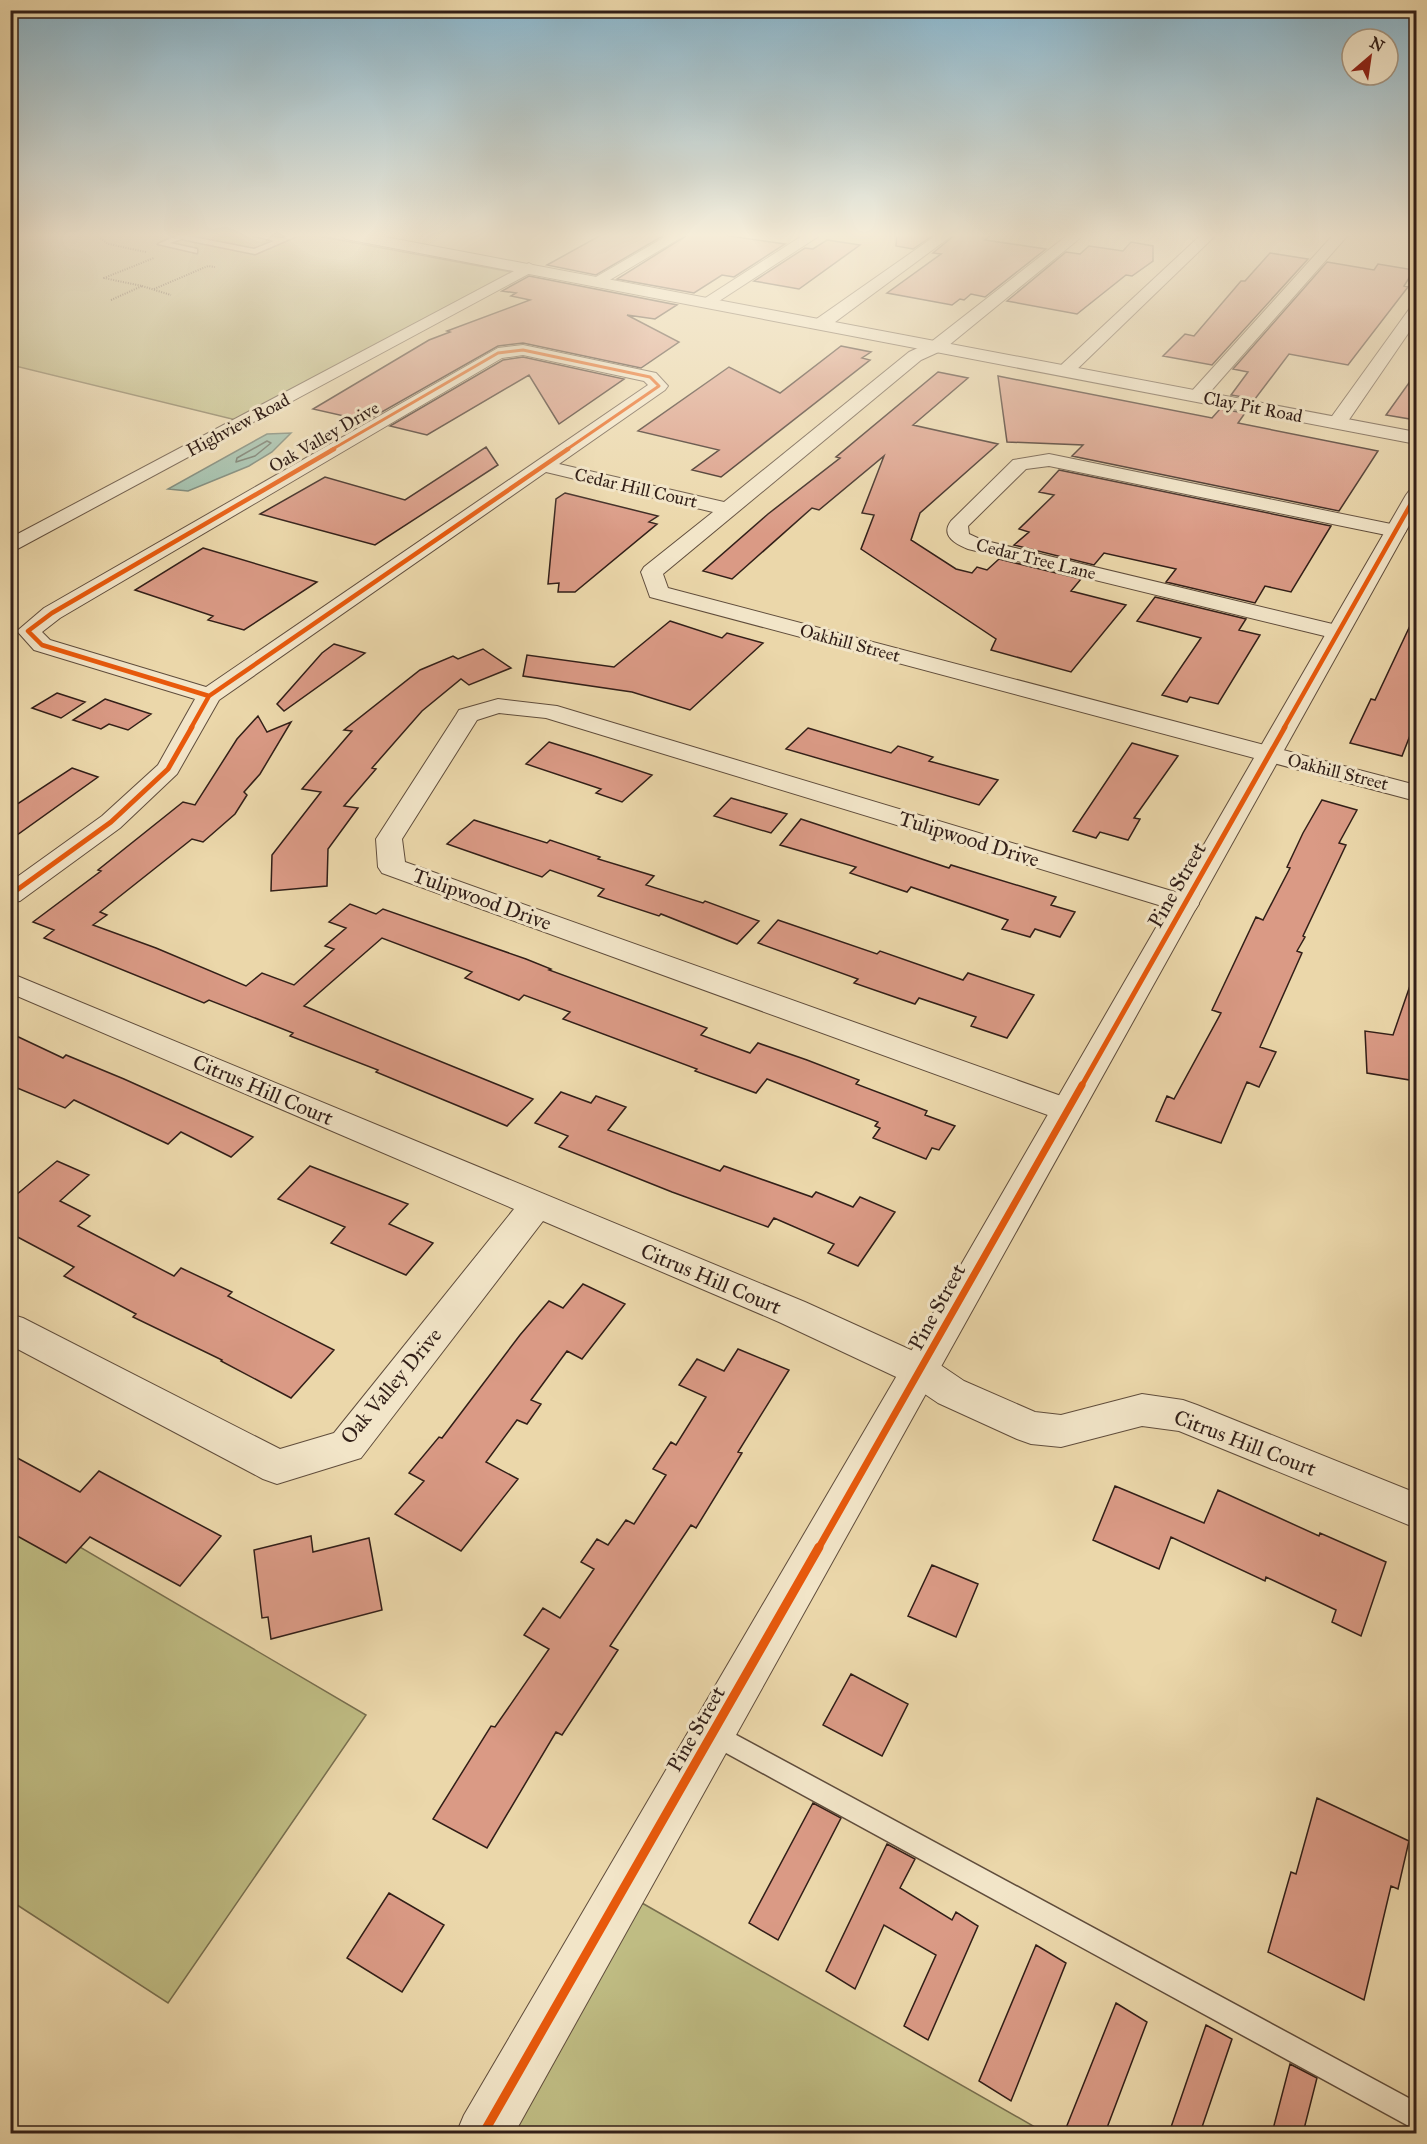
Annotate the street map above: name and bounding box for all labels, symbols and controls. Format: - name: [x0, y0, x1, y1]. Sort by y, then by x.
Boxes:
- north arrow: [1340, 27, 1400, 87]
- text: N: [1366, 33, 1388, 56]
- street label: Clay Pit Road: [1202, 387, 1304, 427]
- street label: Highview Road: [183, 389, 294, 462]
- street label: Oak Valley Drive: [265, 397, 383, 477]
- street label: Cedar Hill Court: [572, 463, 700, 513]
- street label: Cedar Tree Lane: [974, 533, 1098, 585]
- street label: Oakhill Street: [797, 619, 903, 667]
- street label: Oakhill Street: [1285, 749, 1391, 795]
- street label: Tulipwood Drive: [895, 805, 1043, 873]
- street label: Pine Street: [1142, 837, 1212, 932]
- street label: Tulipwood Drive: [409, 862, 555, 936]
- street label: Citrus Hill Court: [189, 1049, 338, 1132]
- street label: Citrus Hill Court: [637, 1238, 786, 1321]
- street label: Pine Street: [903, 1259, 972, 1355]
- street label: Oak Valley Drive: [335, 1322, 447, 1449]
- street label: Citrus Hill Court: [1170, 1404, 1320, 1482]
- street label: Pine Street: [661, 1681, 731, 1776]

